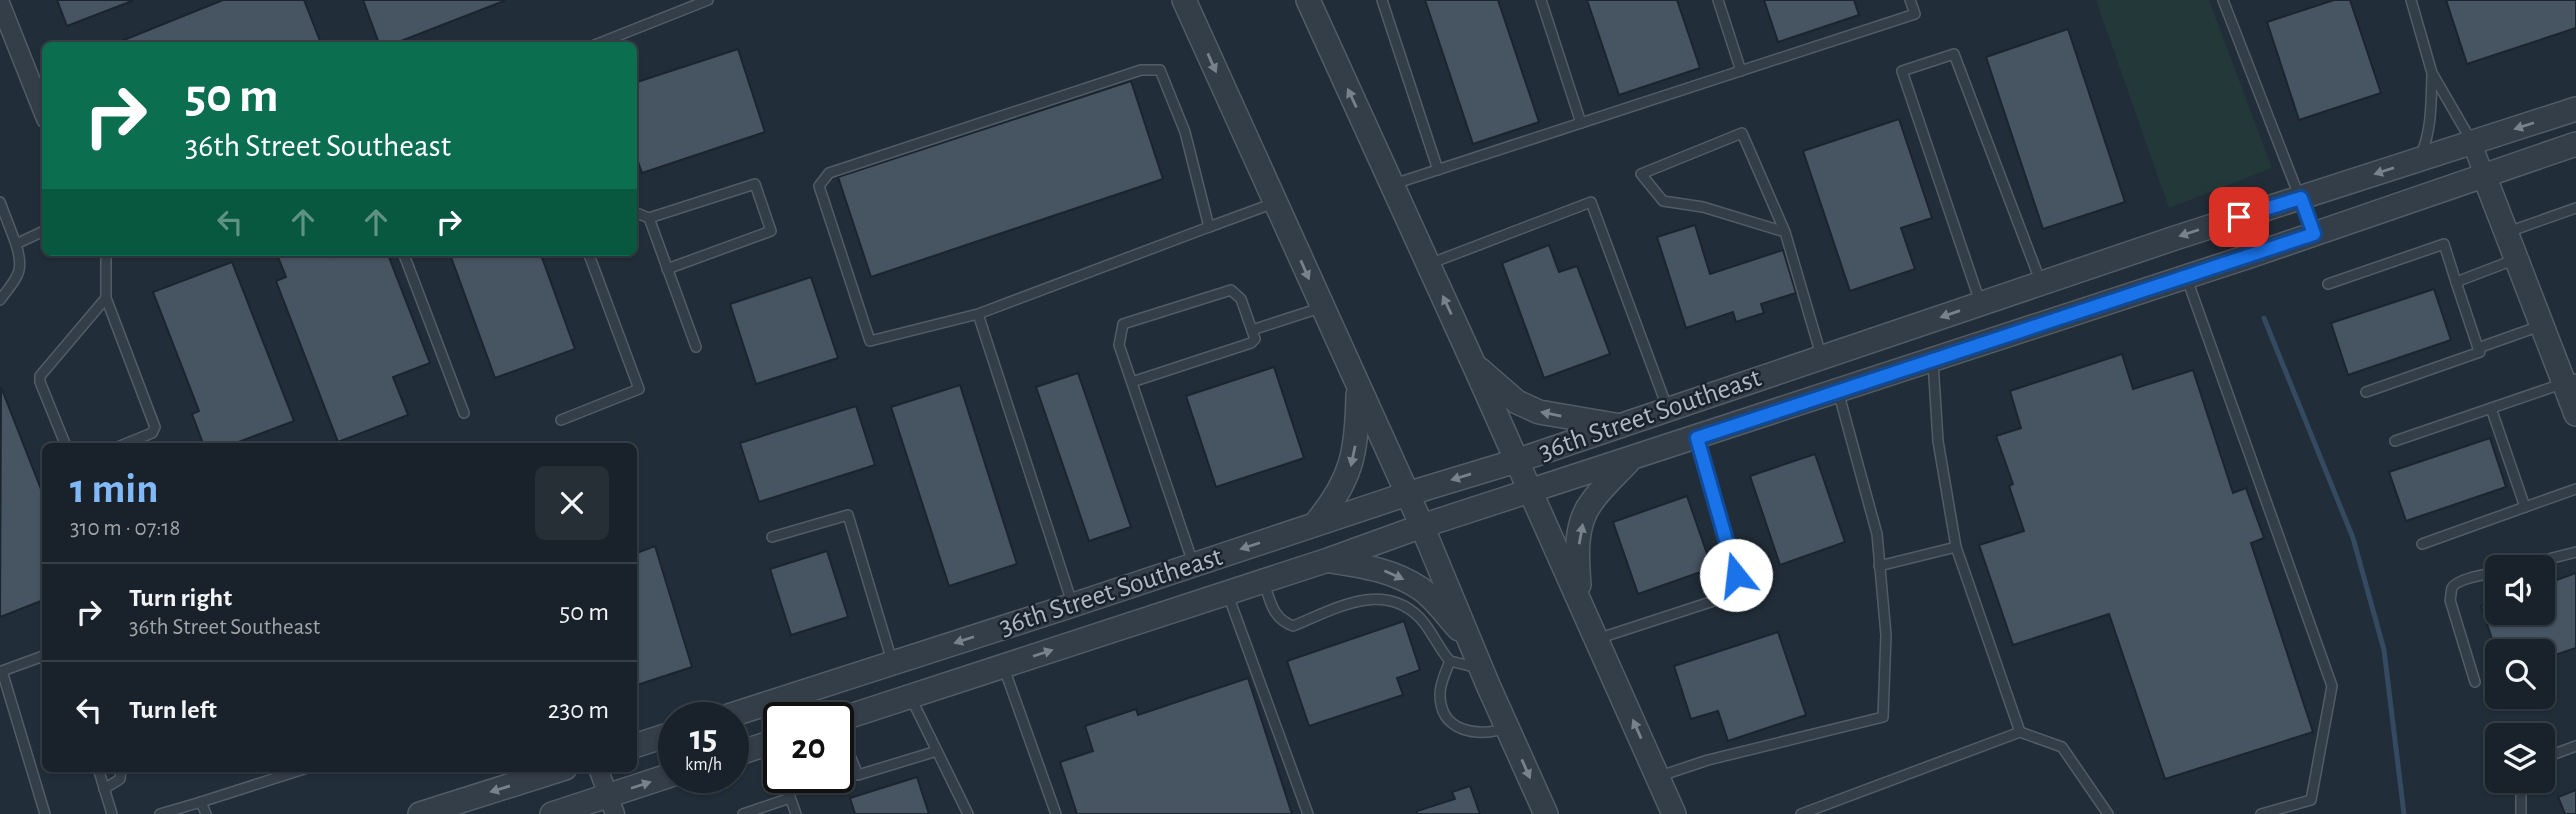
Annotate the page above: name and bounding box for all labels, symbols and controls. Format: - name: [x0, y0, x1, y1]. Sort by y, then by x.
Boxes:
- one-way arrow: [1207, 52, 1218, 73]
- icon: right: [70, 70, 161, 161]
- text: 50 m: [185, 72, 279, 121]
- one-way arrow: [1346, 88, 1358, 108]
- one-way arrow: [2514, 121, 2535, 132]
- text: 36th Street Southeast: [185, 130, 451, 162]
- one-way arrow: [2373, 167, 2394, 177]
- pin: [2209, 187, 2269, 247]
- icon: arrive: [2220, 198, 2258, 236]
- icon: left: [211, 203, 249, 241]
- icon: ahead: [284, 203, 322, 241]
- icon: ahead: [357, 203, 395, 241]
- icon: right: [430, 203, 468, 241]
- one-way arrow: [2178, 229, 2199, 239]
- one-way arrow: [1299, 260, 1311, 280]
- one-way arrow: [1441, 294, 1452, 315]
- one-way arrow: [1939, 309, 1960, 320]
- street label: 36th Street Southeast: [1535, 364, 1765, 466]
- one-way arrow: [1539, 408, 1561, 419]
- one-way arrow: [1347, 445, 1358, 467]
- button: close: [535, 466, 609, 540]
- text: 1 min: [70, 468, 159, 510]
- one-way arrow: [1451, 473, 1472, 483]
- text: 310 m · 07:18: [70, 517, 180, 540]
- one-way arrow: [1575, 523, 1586, 545]
- position arrow: [1699, 538, 1773, 612]
- one-way arrow: [1239, 541, 1260, 552]
- street label: 36th Street Southeast: [996, 543, 1226, 641]
- map controls: [2485, 555, 2555, 793]
- button: sound: [2485, 555, 2555, 625]
- one-way arrow: [1384, 569, 1404, 581]
- text: Turn right: [129, 585, 232, 611]
- icon: right: [70, 593, 108, 631]
- text: 50 m: [559, 599, 609, 625]
- text: 36th Street Southeast: [129, 616, 320, 639]
- one-way arrow: [953, 635, 974, 646]
- button: search: [2485, 639, 2555, 709]
- one-way arrow: [1033, 648, 1054, 658]
- icon: left: [70, 691, 108, 729]
- text: Turn left: [129, 697, 217, 723]
- text: 230 m: [548, 697, 609, 723]
- speed limit sign: 20: [763, 702, 854, 793]
- one-way arrow: [1631, 719, 1643, 739]
- text: 15: [690, 721, 717, 756]
- button: layers: [2485, 723, 2555, 793]
- text: km/h: [685, 756, 722, 774]
- one-way arrow: [1520, 759, 1532, 779]
- one-way arrow: [630, 779, 651, 790]
- one-way arrow: [489, 784, 510, 794]

